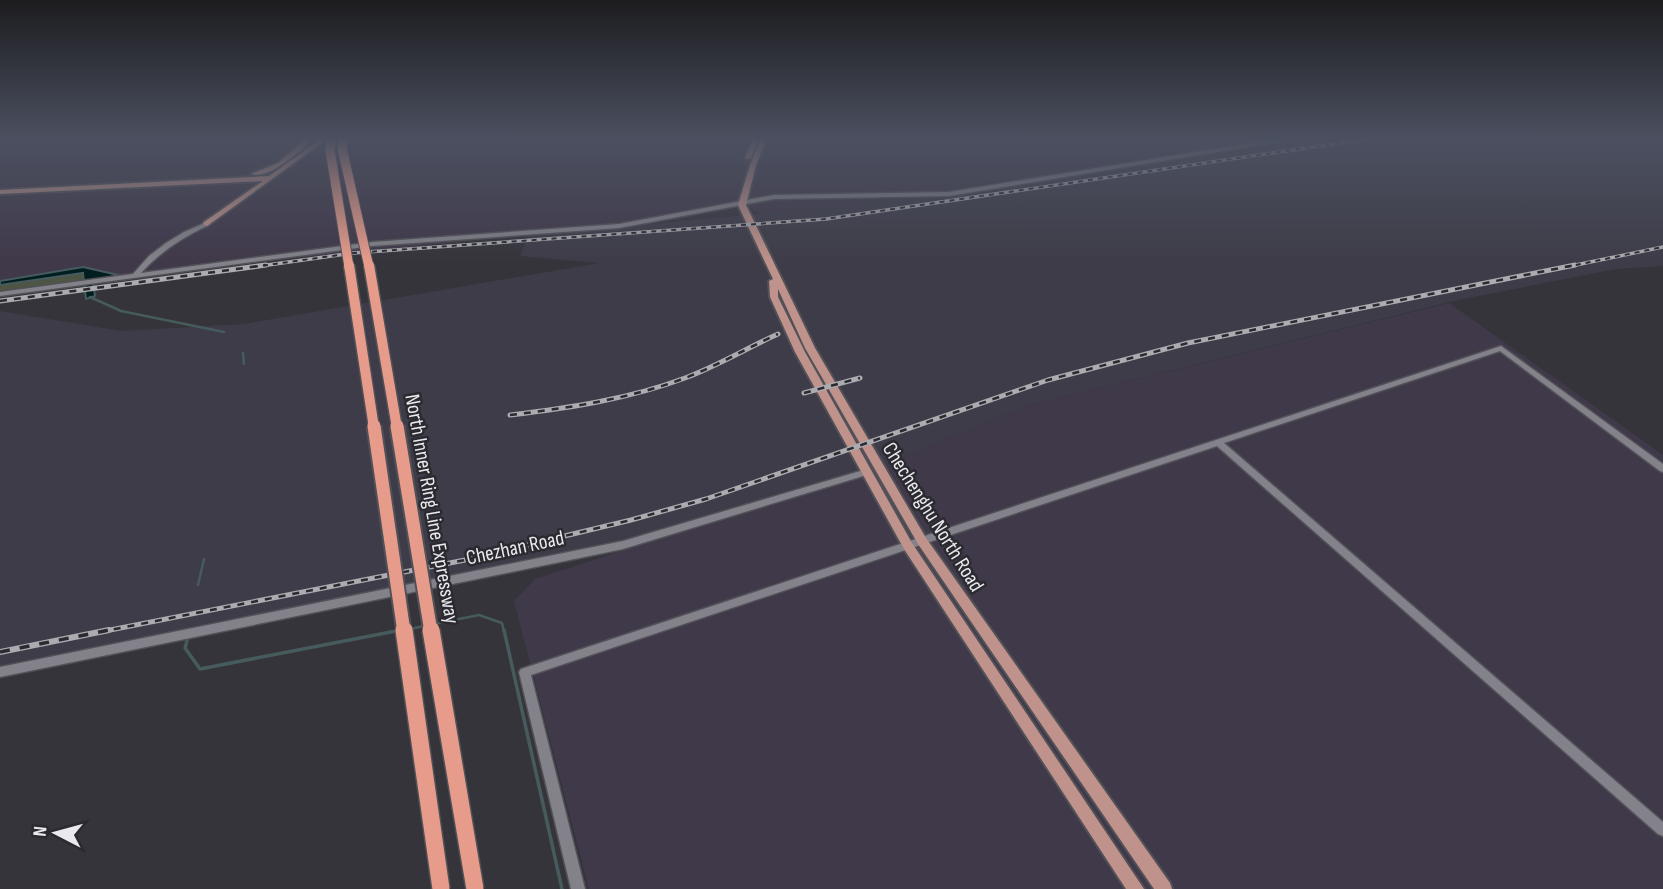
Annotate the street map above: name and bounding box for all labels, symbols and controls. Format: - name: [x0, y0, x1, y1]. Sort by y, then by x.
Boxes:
- street label: North Inner Ring Line Expressway: [399, 392, 465, 626]
- street label: Chechenghu North Road: [877, 438, 989, 596]
- street label: Chezhan Road: [464, 525, 566, 571]
- north arrow: [21, 798, 91, 868]
- text: N: [29, 825, 53, 838]

